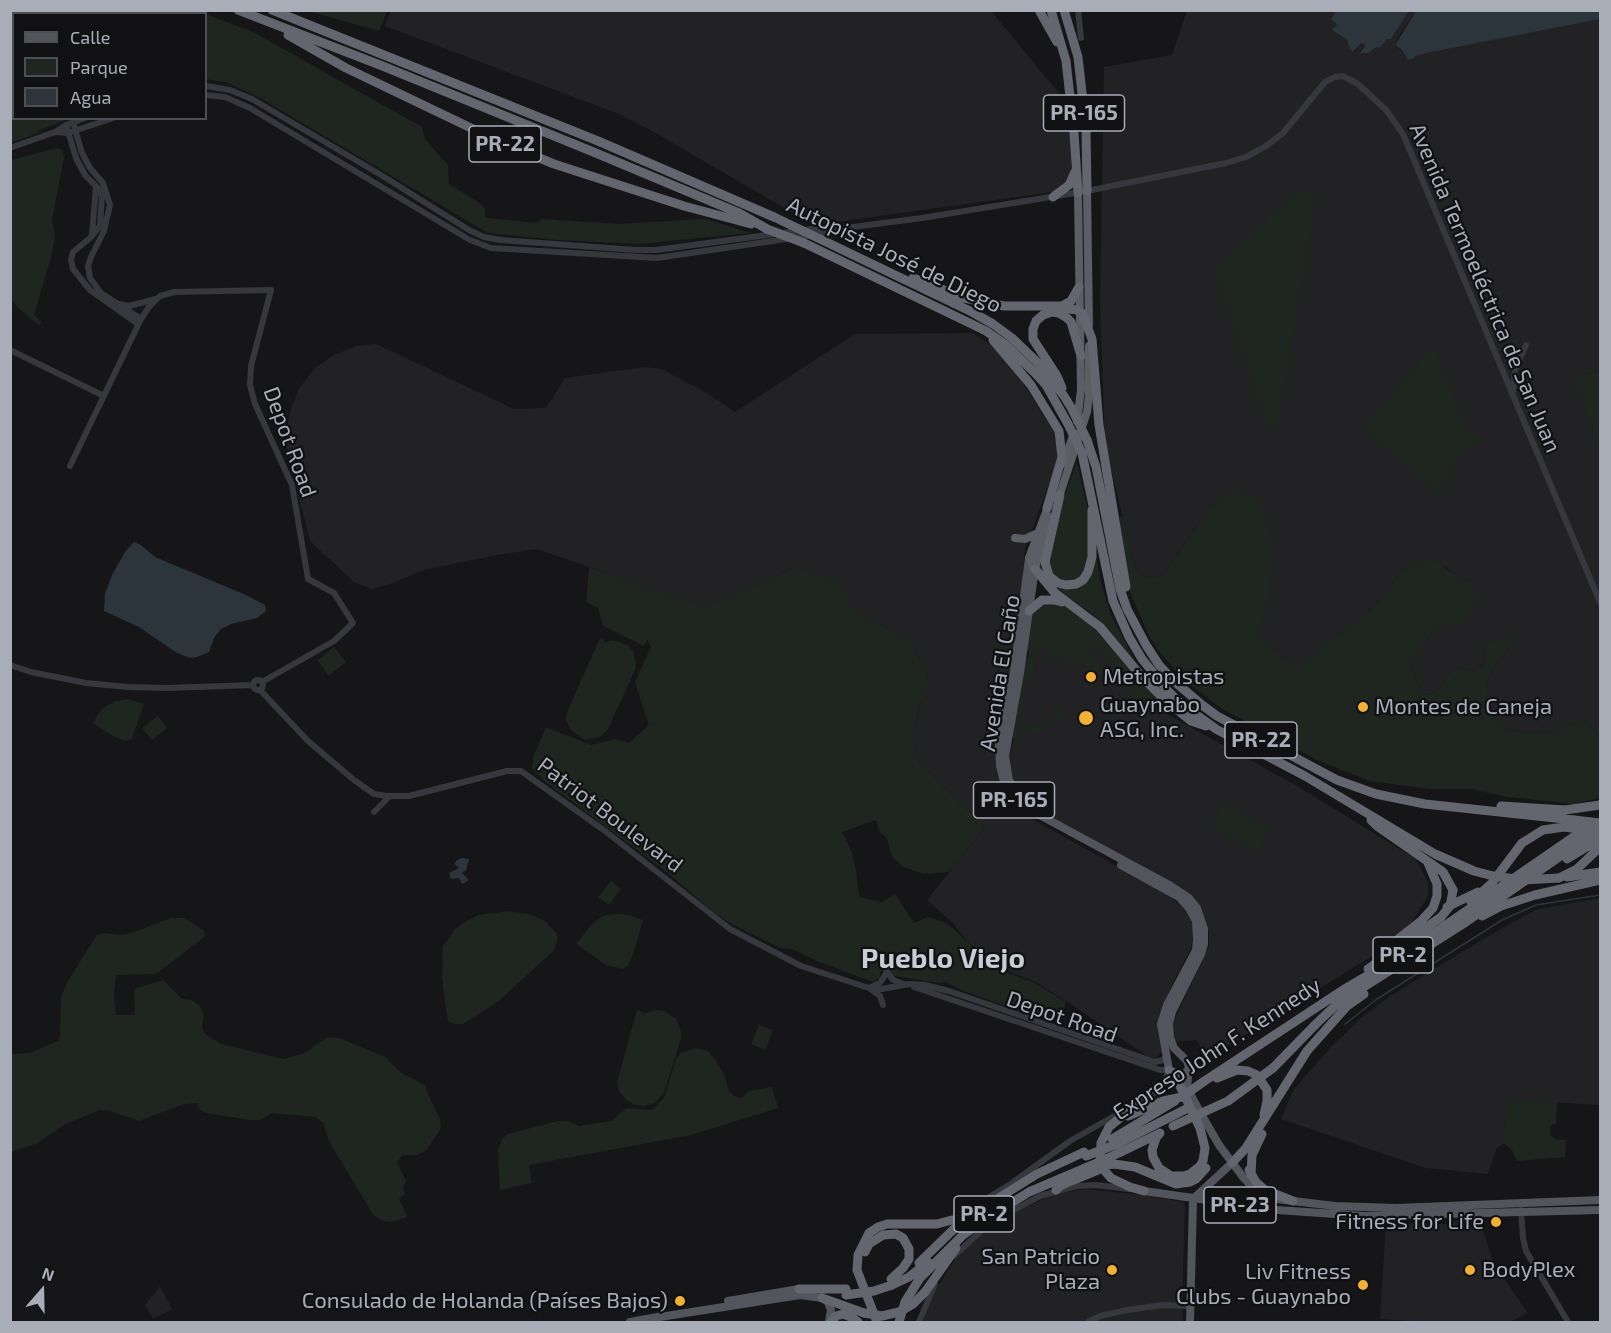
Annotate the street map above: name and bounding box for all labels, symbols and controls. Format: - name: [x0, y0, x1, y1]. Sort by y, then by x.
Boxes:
- legend: [12, 12, 207, 120]
- text: Calle: [70, 26, 111, 48]
- text: Parque: [70, 56, 128, 78]
- text: Agua: [70, 86, 111, 108]
- road number: PR-165: [1044, 95, 1124, 131]
- street label: Avenida Termoeléctrica de San Juan: [1404, 120, 1566, 456]
- road number: PR-22: [469, 126, 541, 162]
- street label: Autopista José de Diego: [782, 191, 1006, 319]
- street label: Depot Road: [258, 383, 322, 501]
- street label: Avenida El Caño: [975, 593, 1025, 753]
- place label: Metropistas: [1103, 664, 1225, 690]
- marker: Metropistas: [1084, 670, 1098, 684]
- place label: Guaynabo ASG, Inc.: [1100, 692, 1200, 744]
- place label: Montes de Caneja: [1375, 694, 1552, 720]
- marker: Montes de Caneja: [1356, 700, 1370, 714]
- marker: Guaynabo ASG, Inc.: [1077, 709, 1095, 727]
- road number: PR-22: [1225, 722, 1297, 758]
- street label: Patriot Boulevard: [532, 752, 688, 878]
- road number: PR-165: [974, 782, 1054, 818]
- road number: PR-2: [1373, 937, 1433, 973]
- district label: Pueblo Viejo: [861, 942, 1025, 976]
- street label: Expreso John F. Kennedy: [1108, 972, 1326, 1126]
- street label: Depot Road: [1003, 986, 1121, 1048]
- road number: PR-23: [1204, 1187, 1276, 1223]
- road number: PR-2: [954, 1196, 1014, 1232]
- place label: Fitness for Life: [1335, 1209, 1484, 1235]
- marker: Fitness for Life: [1489, 1215, 1503, 1229]
- place label: San Patricio Plaza: [982, 1244, 1100, 1296]
- place label: BodyPlex: [1482, 1257, 1575, 1283]
- place label: Liv Fitness Clubs - Guaynabo: [1176, 1259, 1351, 1310]
- north arrow: [12, 1261, 72, 1321]
- text: N: [40, 1263, 57, 1285]
- marker: San Patricio Plaza: [1105, 1263, 1119, 1277]
- marker: BodyPlex: [1463, 1263, 1477, 1277]
- marker: Liv Fitness Clubs - Guaynabo: [1356, 1278, 1370, 1292]
- place label: Consulado de Holanda (Países Bajos): [302, 1288, 668, 1314]
- marker: Consulado de Holanda (Países Bajos): [673, 1294, 687, 1308]

